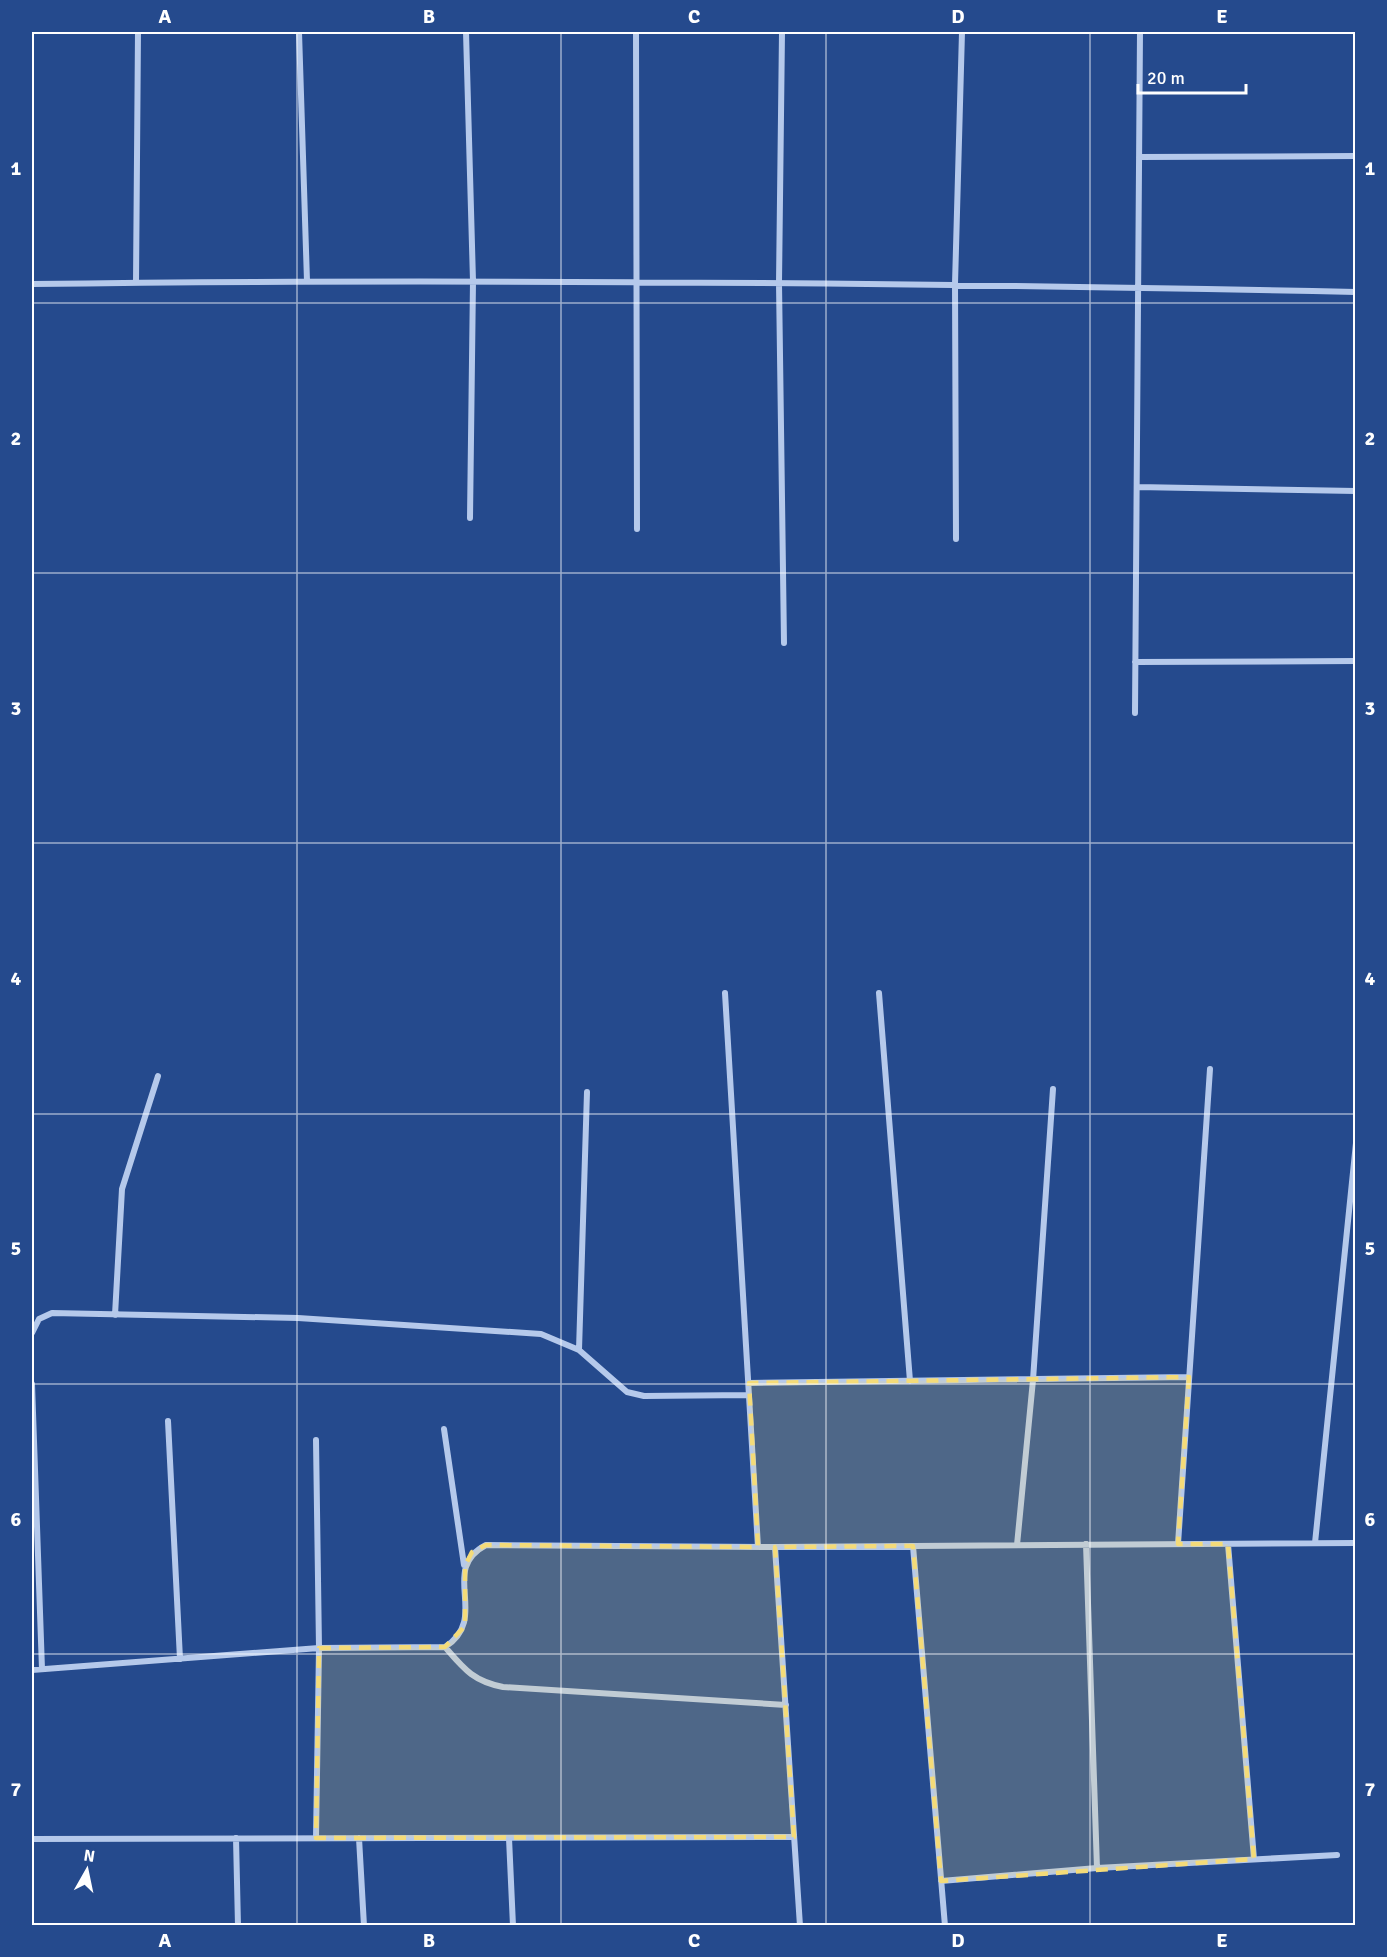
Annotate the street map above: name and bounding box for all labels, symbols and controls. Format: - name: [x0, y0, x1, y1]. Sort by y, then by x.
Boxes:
- text: A: [159, 4, 172, 29]
- text: B: [423, 4, 435, 29]
- text: C: [688, 4, 700, 29]
- text: D: [951, 4, 965, 29]
- text: E: [1216, 4, 1228, 29]
- scale bar: [1138, 57, 1246, 95]
- text: 20 m: [1147, 67, 1185, 89]
- text: 1: [11, 156, 22, 181]
- text: 1: [1365, 156, 1376, 181]
- text: 2: [11, 426, 21, 451]
- text: 2: [1365, 426, 1375, 451]
- text: 3: [11, 696, 21, 721]
- text: 3: [1365, 696, 1375, 721]
- text: 4: [11, 966, 22, 991]
- text: 4: [1365, 966, 1376, 991]
- text: 5: [11, 1236, 21, 1261]
- text: 5: [1365, 1236, 1375, 1261]
- text: 6: [11, 1507, 22, 1532]
- text: 6: [1365, 1507, 1376, 1532]
- text: 7: [11, 1777, 22, 1802]
- text: 7: [1365, 1777, 1376, 1802]
- north arrow: [57, 1840, 117, 1900]
- text: N: [82, 1845, 96, 1867]
- text: A: [159, 1928, 172, 1953]
- text: B: [423, 1928, 435, 1953]
- text: C: [688, 1928, 700, 1953]
- text: D: [951, 1928, 965, 1953]
- text: E: [1216, 1928, 1228, 1953]

